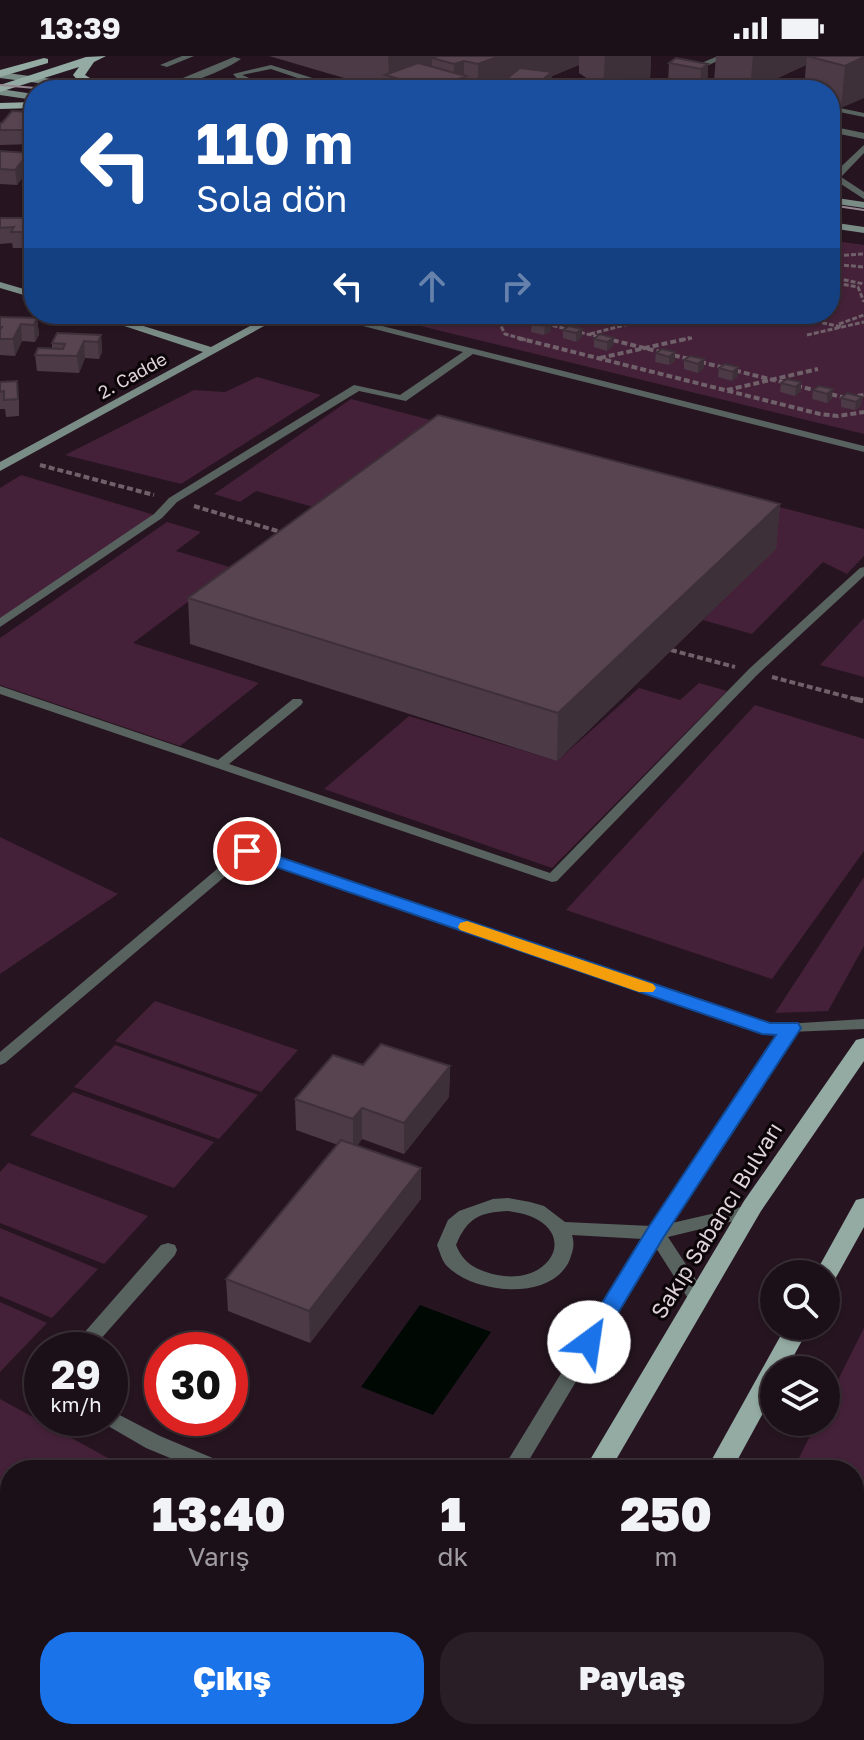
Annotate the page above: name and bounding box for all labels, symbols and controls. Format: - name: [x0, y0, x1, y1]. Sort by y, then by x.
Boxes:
- text: 13:39: [40, 10, 121, 46]
- text: 110 m: [196, 109, 353, 176]
- icon: left: [64, 112, 168, 216]
- text: Sola dön: [196, 177, 347, 220]
- icon: left: [326, 264, 370, 308]
- icon: ahead: [410, 264, 454, 308]
- icon: right: [494, 264, 538, 308]
- street label: 2. Cadde: [94, 347, 170, 403]
- pin: [213, 817, 281, 885]
- icon: arrive: [225, 829, 269, 873]
- street label: Sakıp Sabancı Bulvarı: [645, 1117, 787, 1323]
- map controls: [760, 1260, 840, 1436]
- button: search: [760, 1260, 840, 1340]
- position arrow: [547, 1300, 631, 1384]
- speed limit sign: 30: [144, 1332, 248, 1436]
- text: 29: [51, 1350, 101, 1398]
- button: layers: [760, 1356, 840, 1436]
- text: km/h: [51, 1392, 101, 1416]
- text: 13:40: [152, 1484, 286, 1542]
- text: 1: [440, 1484, 466, 1542]
- text: 250: [620, 1484, 712, 1542]
- text: Varış: [188, 1541, 250, 1572]
- text: dk: [438, 1541, 468, 1572]
- text: m: [655, 1541, 678, 1572]
- button: Çıkış: [40, 1632, 424, 1724]
- button: Paylaş: [440, 1632, 824, 1724]

